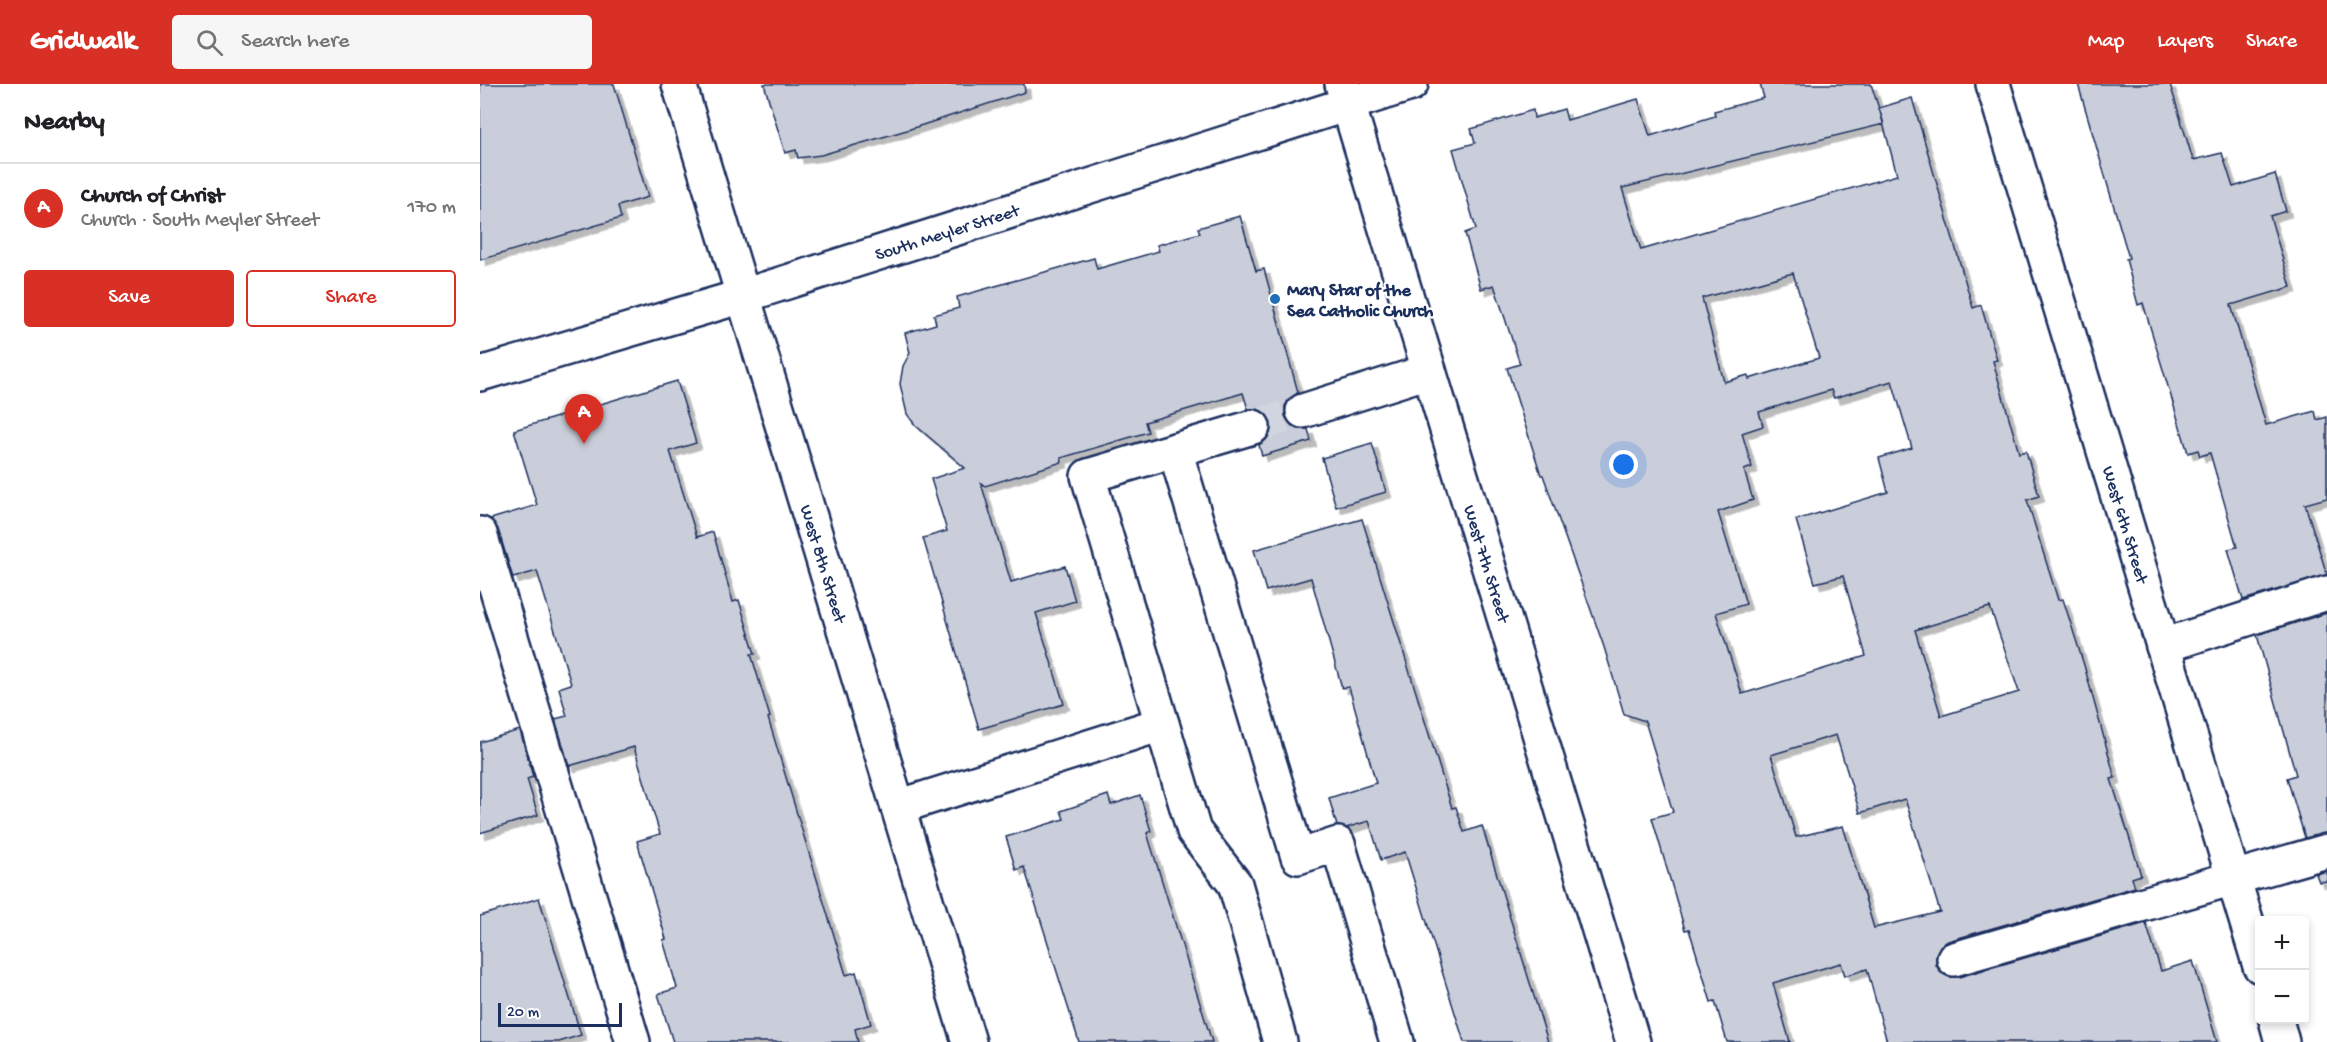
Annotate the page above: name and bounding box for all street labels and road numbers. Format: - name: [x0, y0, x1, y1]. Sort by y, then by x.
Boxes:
- street label: South Meyler Street: [873, 201, 1024, 266]
- street label: West 6th Street: [2096, 464, 2152, 588]
- street label: West 8th Street: [794, 503, 850, 627]
- street label: West 7th Street: [1458, 503, 1513, 627]

